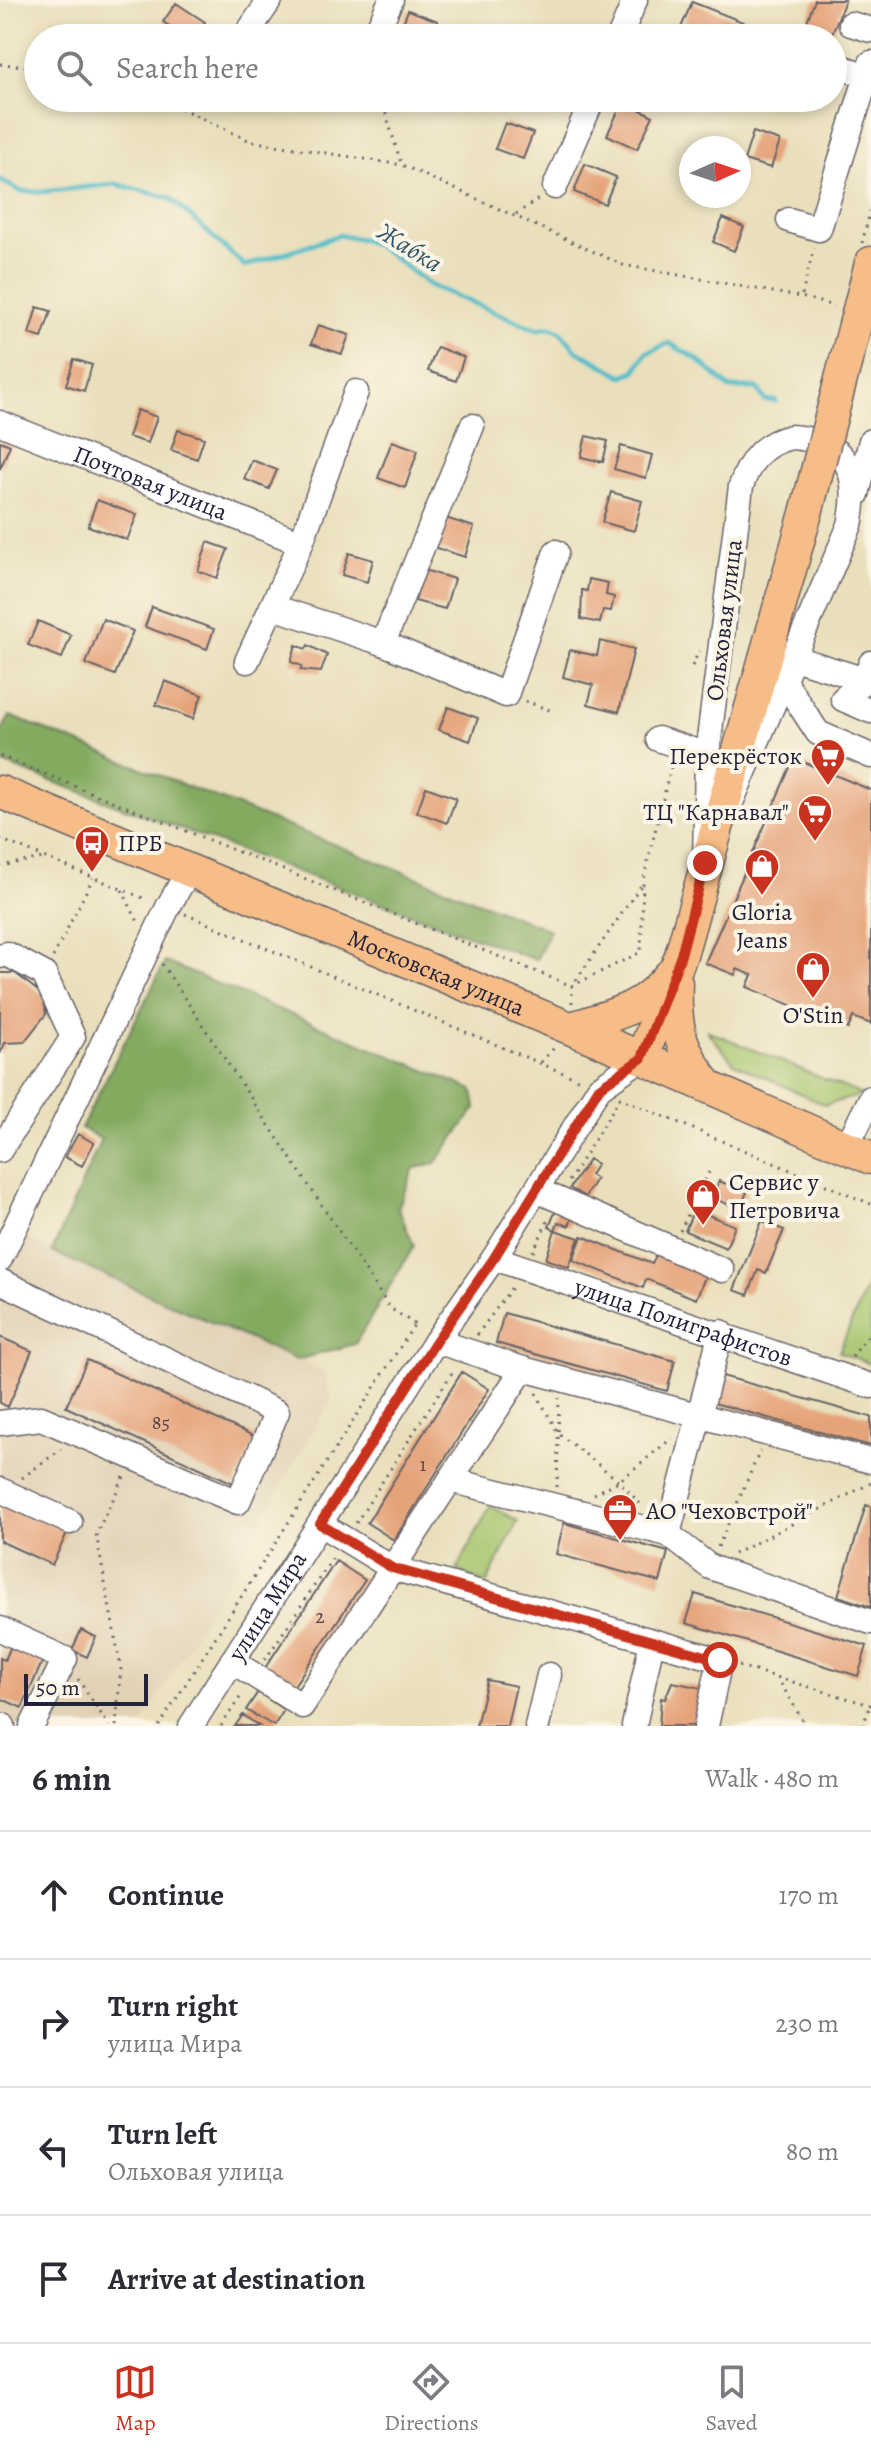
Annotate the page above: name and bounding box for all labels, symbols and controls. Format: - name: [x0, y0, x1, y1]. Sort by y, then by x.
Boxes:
- search box: [24, 24, 847, 112]
- icon: search: [52, 46, 96, 90]
- text: Search here: [116, 48, 259, 88]
- north arrow: [679, 136, 751, 208]
- water label: Жабка: [370, 214, 449, 281]
- street label: Почтовая улица: [69, 438, 232, 528]
- street label: Ольховая улица: [698, 537, 750, 703]
- supermarket icon: Перекрёсток: [809, 737, 847, 787]
- place label: Перекрёсток: [669, 740, 802, 772]
- supermarket icon: ТЦ "Карнавал": [796, 793, 834, 843]
- place label: ТЦ "Карнавал": [643, 796, 789, 828]
- bus stop icon: ПРБ: [73, 824, 111, 874]
- place label: ПРБ: [118, 827, 163, 859]
- route end: [687, 845, 723, 881]
- shop icon: Gloria Jeans: [743, 847, 781, 897]
- place label: Gloria Jeans: [732, 896, 793, 956]
- street label: Московская улица: [343, 922, 530, 1024]
- shop icon: O'Stin: [794, 950, 832, 1000]
- place label: O'Stin: [783, 999, 843, 1031]
- place label: Сервис у Петровича: [729, 1166, 840, 1226]
- shop icon: Сервис у Петровича: [684, 1177, 722, 1227]
- street label: улица Полиграфистов: [569, 1270, 796, 1374]
- house number: 85: [152, 1409, 170, 1436]
- house number: 1: [420, 1451, 427, 1478]
- office icon: АО "Чеховстрой": [601, 1492, 639, 1542]
- place label: АО "Чеховстрой": [645, 1495, 813, 1527]
- street label: улица Мира: [220, 1545, 314, 1668]
- house number: 2: [315, 1603, 325, 1630]
- route start: [702, 1642, 738, 1678]
- scale bar: [24, 1670, 148, 1706]
- text: 50 m: [36, 1673, 80, 1703]
- text: 6 min: [32, 1755, 111, 1802]
- text: Walk · 480 m: [705, 1761, 839, 1796]
- icon: ahead: [32, 1873, 76, 1917]
- text: Continue: [108, 1875, 224, 1915]
- text: 170 m: [779, 1878, 839, 1913]
- text: Turn right: [108, 1986, 238, 2026]
- icon: right: [32, 2001, 76, 2045]
- text: 230 m: [775, 2006, 839, 2041]
- text: улица Мира: [108, 2026, 242, 2061]
- text: Turn left: [108, 2114, 217, 2154]
- icon: left: [32, 2129, 76, 2173]
- text: 80 m: [786, 2134, 839, 2169]
- text: Ольховая улица: [108, 2154, 284, 2189]
- icon: arrive: [32, 2257, 76, 2301]
- text: Arrive at destination: [108, 2259, 365, 2299]
- tab: Map: [113, 2360, 157, 2438]
- tab: Directions: [384, 2360, 479, 2438]
- tab: Saved: [705, 2360, 758, 2438]

